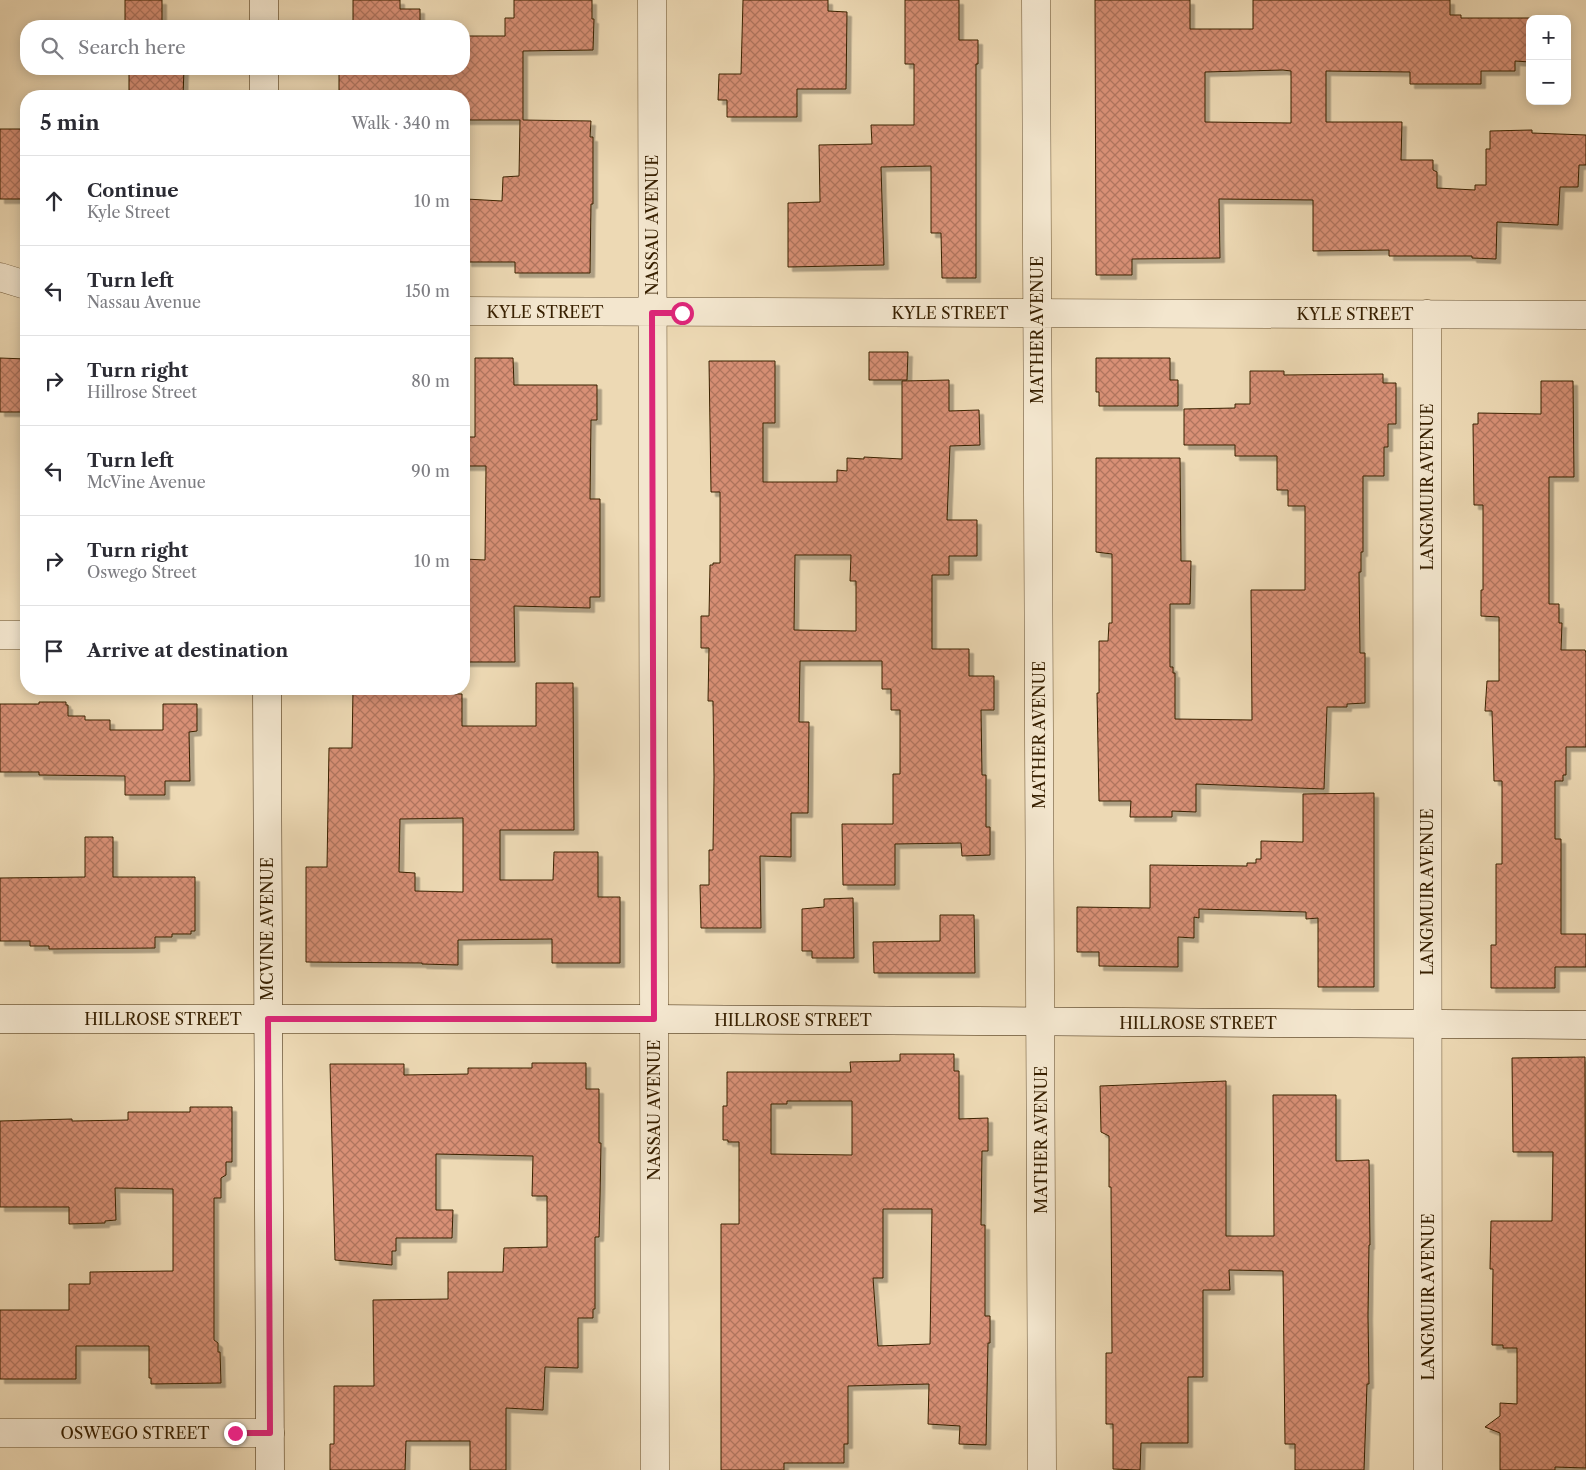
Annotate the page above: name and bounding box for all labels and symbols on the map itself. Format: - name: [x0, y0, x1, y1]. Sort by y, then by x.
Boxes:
- street label: NASSAU AVENUE: [642, 155, 662, 295]
- street label: MATHER AVENUE: [1027, 256, 1047, 404]
- street label: KYLE STREET: [487, 302, 603, 322]
- route start: [671, 302, 694, 325]
- street label: KYLE STREET: [892, 303, 1008, 323]
- street label: KYLE STREET: [1297, 304, 1413, 324]
- street label: LANGMUIR AVENUE: [1417, 403, 1437, 571]
- street label: MATHER AVENUE: [1029, 661, 1049, 809]
- street label: LANGMUIR AVENUE: [1417, 808, 1437, 976]
- street label: MCVINE AVENUE: [257, 857, 277, 1001]
- street label: HILLROSE STREET: [84, 1009, 242, 1029]
- street label: HILLROSE STREET: [714, 1010, 872, 1030]
- street label: HILLROSE STREET: [1119, 1013, 1277, 1033]
- street label: NASSAU AVENUE: [644, 1040, 664, 1180]
- street label: MATHER AVENUE: [1031, 1066, 1051, 1214]
- street label: LANGMUIR AVENUE: [1418, 1213, 1438, 1381]
- route end: [224, 1422, 247, 1445]
- street label: OSWEGO STREET: [60, 1423, 210, 1443]

